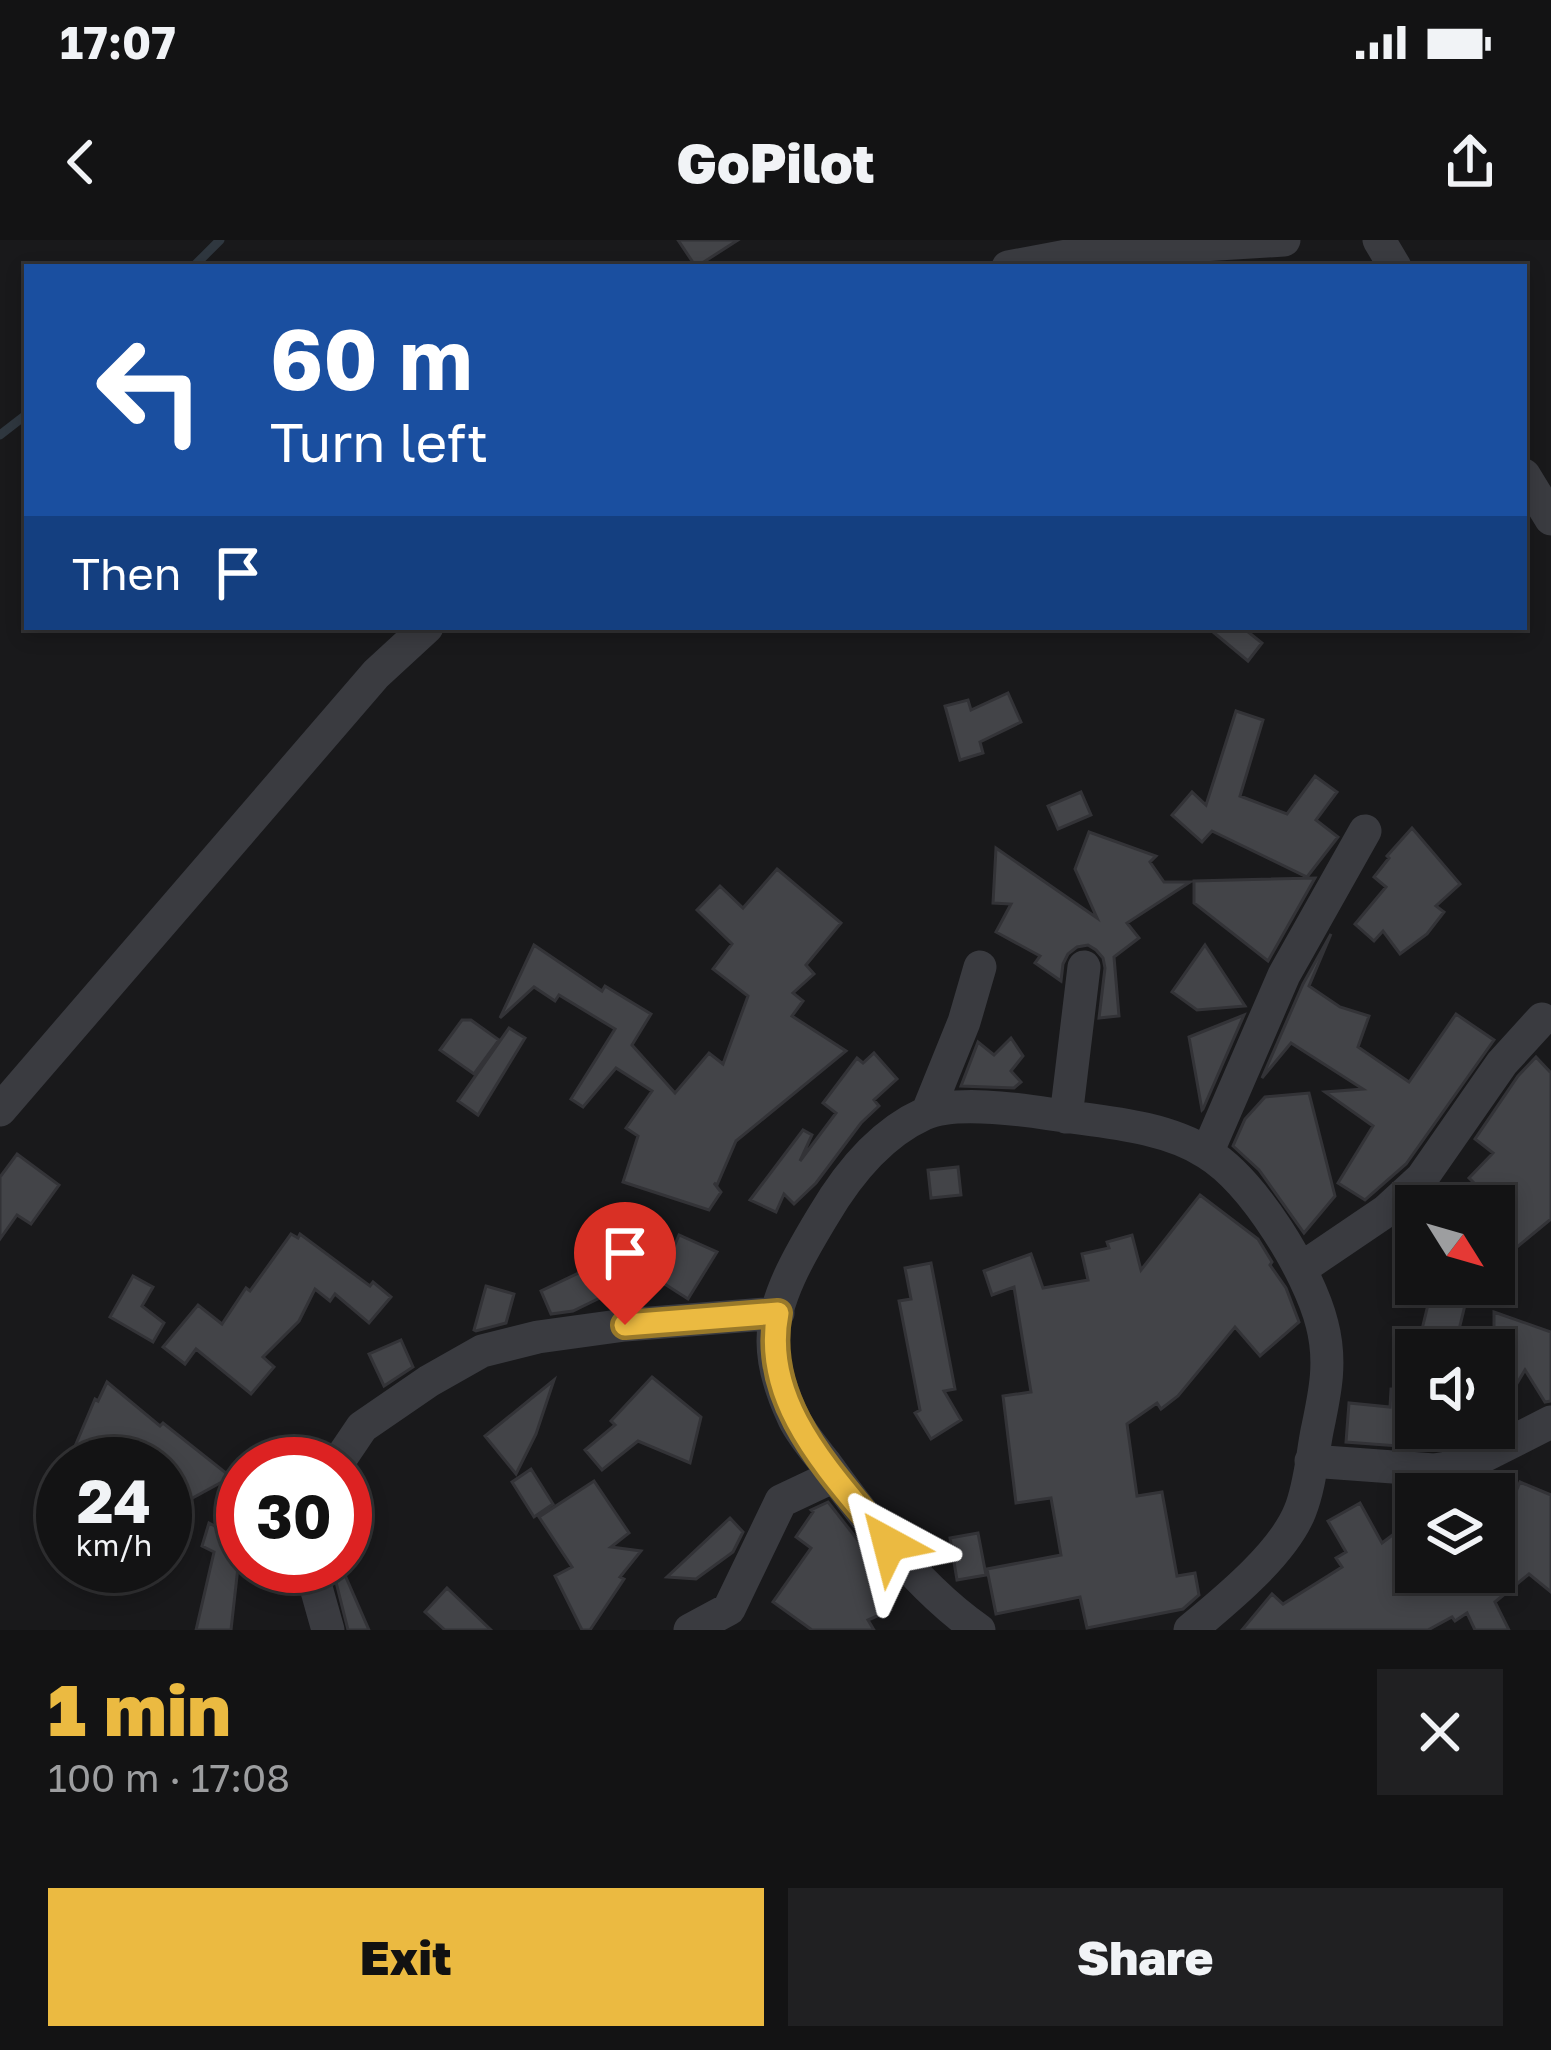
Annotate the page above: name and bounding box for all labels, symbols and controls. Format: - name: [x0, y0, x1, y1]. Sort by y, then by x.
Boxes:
- text: 17:07: [60, 15, 176, 69]
- icon: back: [48, 129, 114, 195]
- icon: share: [1437, 129, 1503, 195]
- text: GoPilot: [676, 130, 875, 195]
- text: 60 m: [270, 308, 472, 408]
- icon: left: [72, 312, 228, 468]
- text: Turn left: [270, 409, 488, 474]
- icon: arrive: [205, 540, 271, 606]
- text: Then: [72, 546, 181, 600]
- north arrow: [1395, 1185, 1515, 1305]
- map controls: [1395, 1185, 1515, 1593]
- pin: [574, 1202, 676, 1325]
- icon: arrive: [592, 1220, 658, 1286]
- button: sound: [1395, 1329, 1515, 1449]
- speed limit sign: 30: [216, 1437, 372, 1593]
- text: 24: [77, 1464, 151, 1536]
- button: layers: [1395, 1473, 1515, 1593]
- position arrow: [826, 1481, 952, 1607]
- text: km/h: [76, 1527, 152, 1563]
- text: 1 min: [48, 1665, 231, 1752]
- button: close: [1377, 1669, 1503, 1795]
- text: 100 m · 17:08: [48, 1754, 290, 1801]
- button: Exit: [48, 1888, 764, 2026]
- button: Share: [788, 1888, 1503, 2026]

